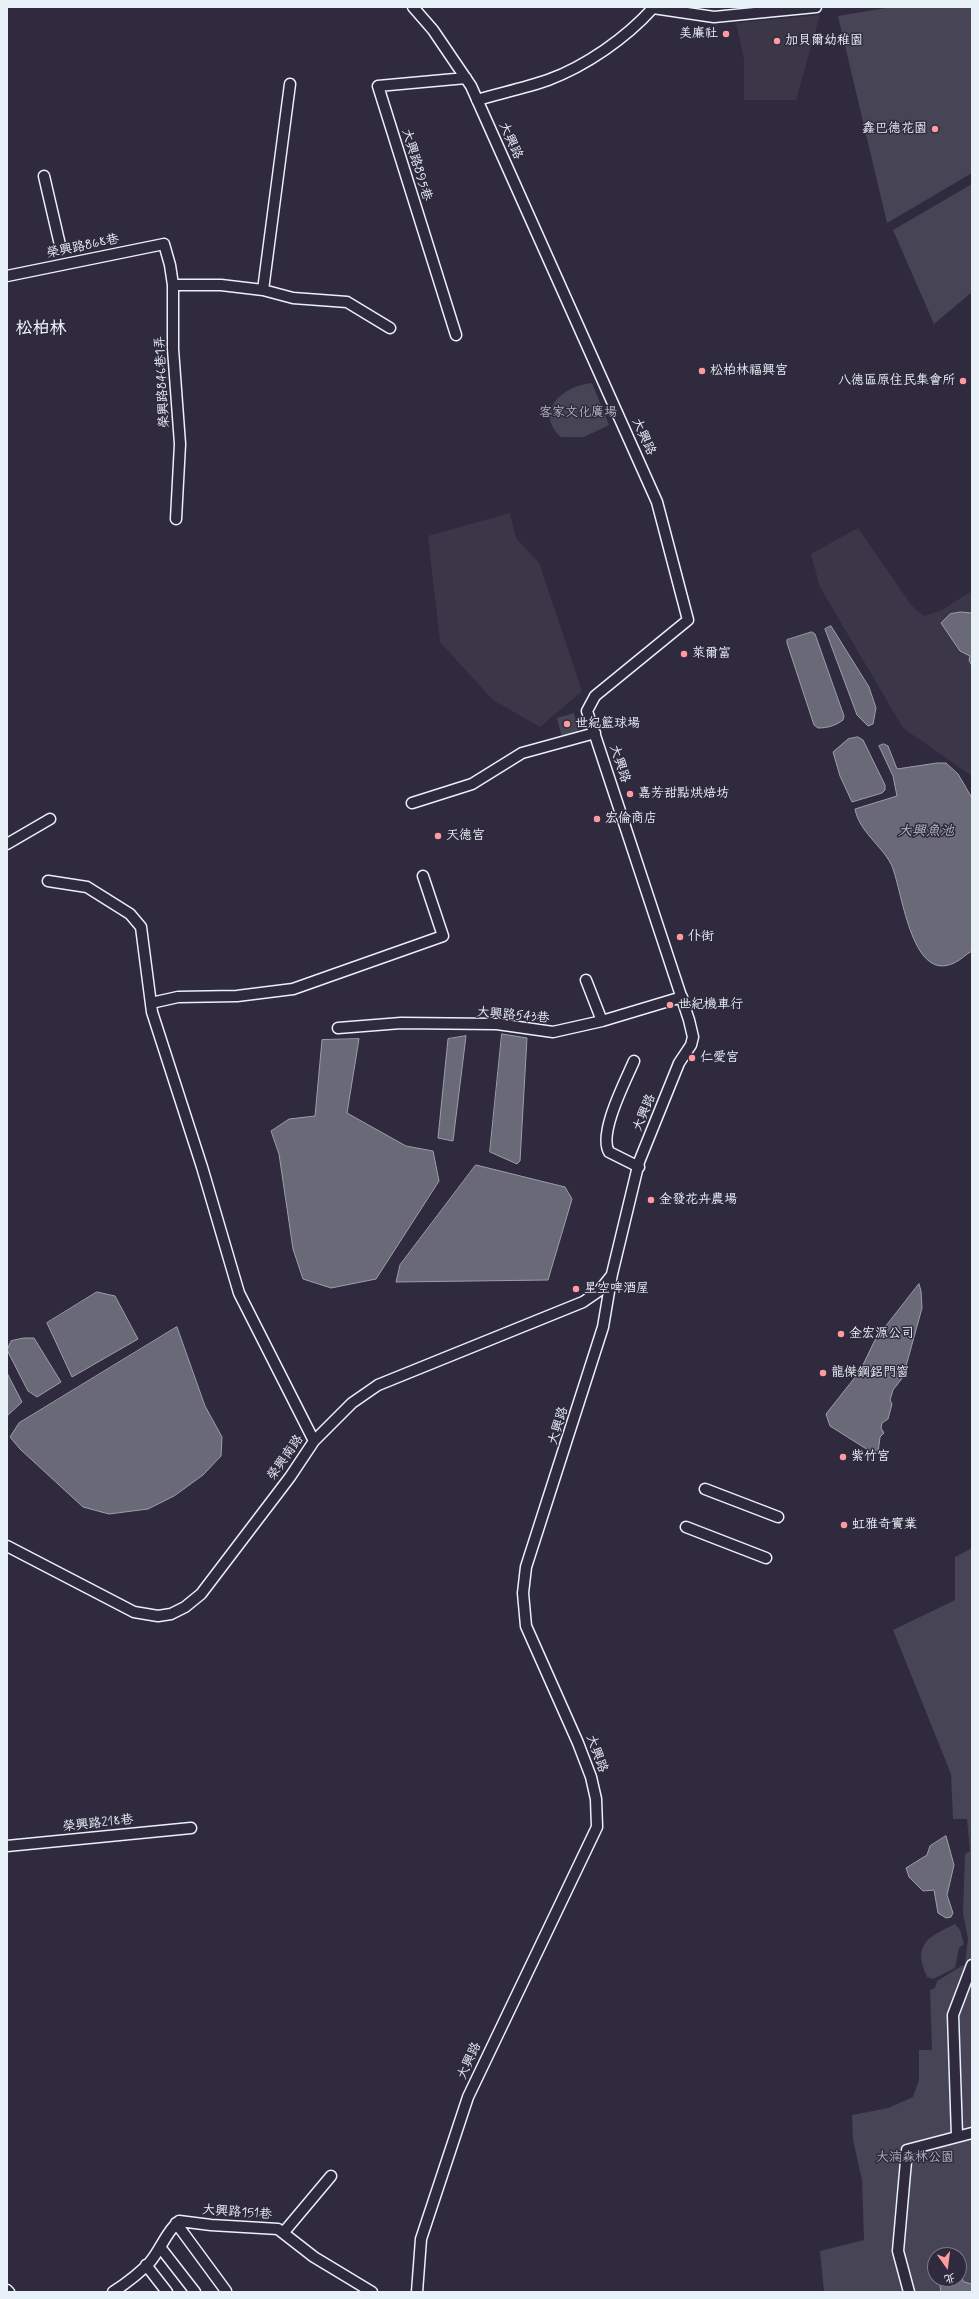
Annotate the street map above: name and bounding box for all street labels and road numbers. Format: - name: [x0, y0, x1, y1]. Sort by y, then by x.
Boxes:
- street label: 大興路: [495, 120, 525, 162]
- street label: 大興路895巷: [398, 127, 434, 203]
- street label: 榮興路868巷: [45, 232, 121, 262]
- street label: 榮興路846巷1弄: [153, 336, 173, 428]
- street label: 大興路: [628, 416, 658, 458]
- street label: 大興路: [606, 743, 632, 785]
- street label: 大興路543巷: [476, 1005, 550, 1027]
- street label: 大興路: [630, 1092, 660, 1134]
- street label: 大興路: [546, 1405, 572, 1447]
- street label: 榮興南路: [265, 1432, 307, 1484]
- street label: 大興路: [582, 1733, 610, 1775]
- street label: 榮興路218巷: [62, 1813, 134, 1835]
- street label: 大興路: [455, 2040, 485, 2082]
- street label: 大興路151巷: [202, 2203, 272, 2223]

